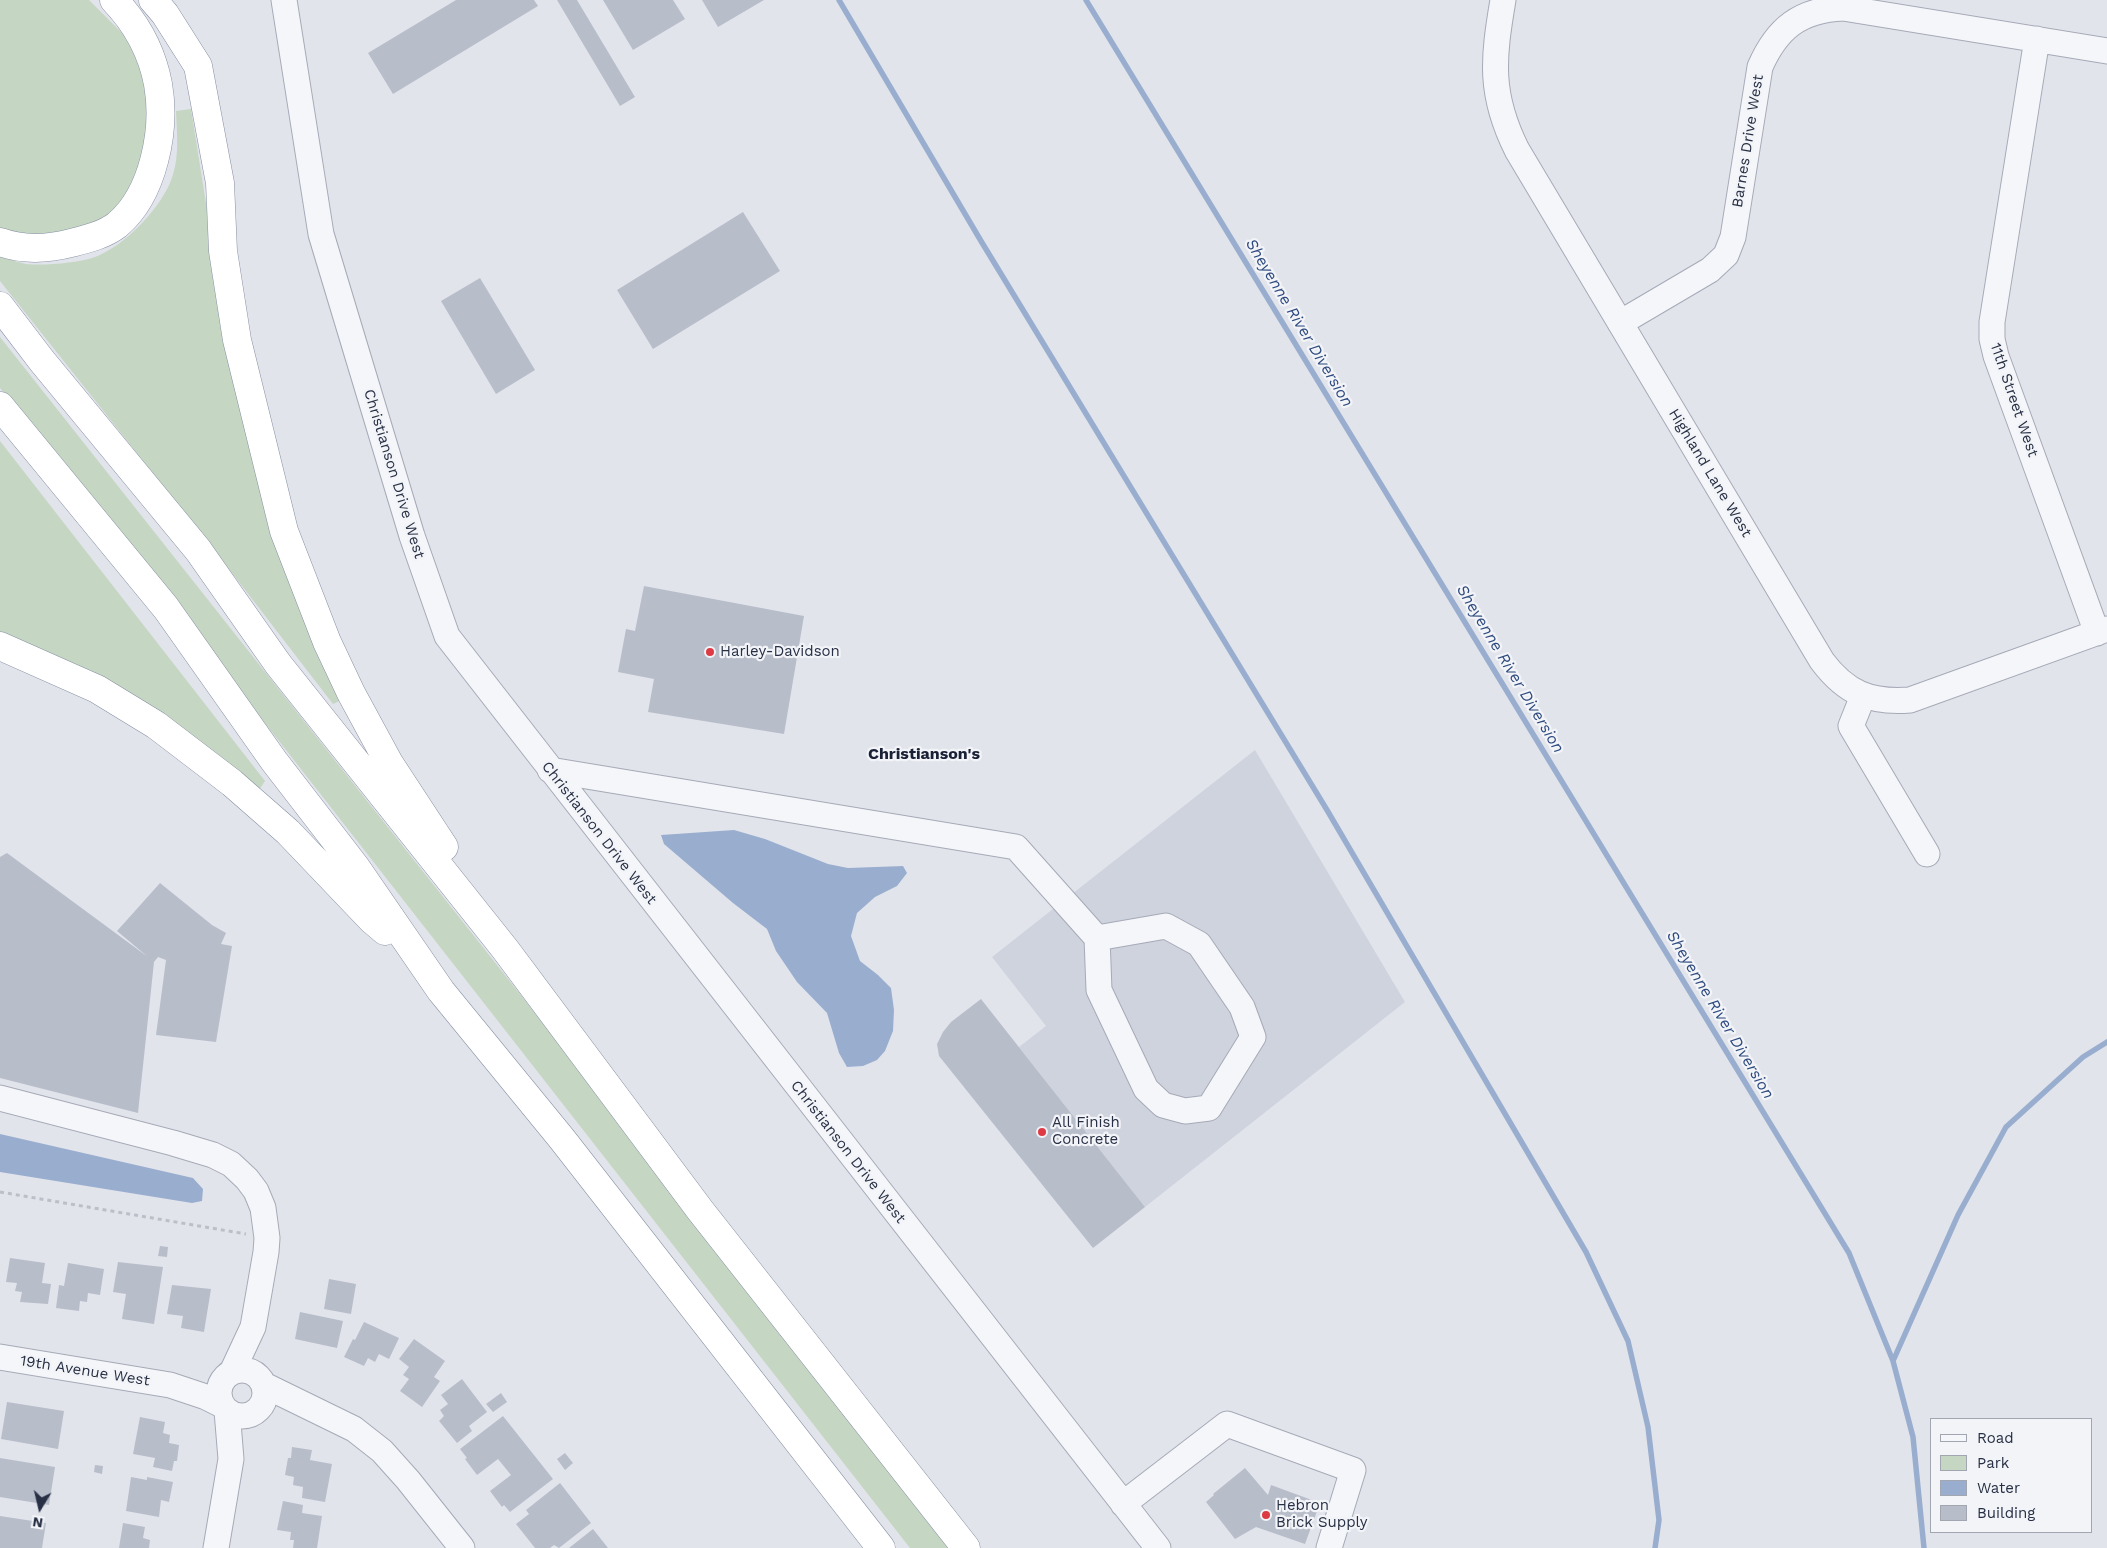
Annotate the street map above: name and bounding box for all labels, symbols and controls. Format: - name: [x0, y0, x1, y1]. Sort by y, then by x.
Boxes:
- street label: Barnes Drive West: [1729, 73, 1767, 209]
- water label: Sheyenne River Diversion: [1241, 235, 1357, 411]
- street label: 11th Street West: [1986, 341, 2042, 459]
- street label: Christianson Drive West: [360, 387, 428, 561]
- street label: Highland Lane West: [1665, 406, 1755, 540]
- water label: Sheyenne River Diversion: [1452, 581, 1568, 757]
- place label: Harley-Davidson: [720, 643, 840, 661]
- marker: Harley-Davidson: [704, 646, 716, 658]
- district label: Christianson's: [868, 744, 980, 764]
- street label: Christianson Drive West: [538, 758, 660, 908]
- water label: Sheyenne River Diversion: [1662, 927, 1778, 1103]
- street label: Christianson Drive West: [787, 1077, 909, 1227]
- place label: All Finish Concrete: [1052, 1114, 1120, 1149]
- marker: All Finish Concrete: [1036, 1126, 1048, 1138]
- street label: 19th Avenue West: [19, 1352, 151, 1390]
- legend: [1930, 1418, 2092, 1533]
- text: Road: [1977, 1429, 2014, 1447]
- text: Park: [1977, 1454, 2009, 1472]
- text: Water: [1977, 1479, 2020, 1497]
- north arrow: [15, 1483, 65, 1533]
- place label: Hebron Brick Supply: [1276, 1497, 1367, 1532]
- text: Building: [1977, 1504, 2035, 1522]
- marker: Hebron Brick Supply: [1260, 1509, 1272, 1521]
- text: N: [31, 1514, 44, 1532]

